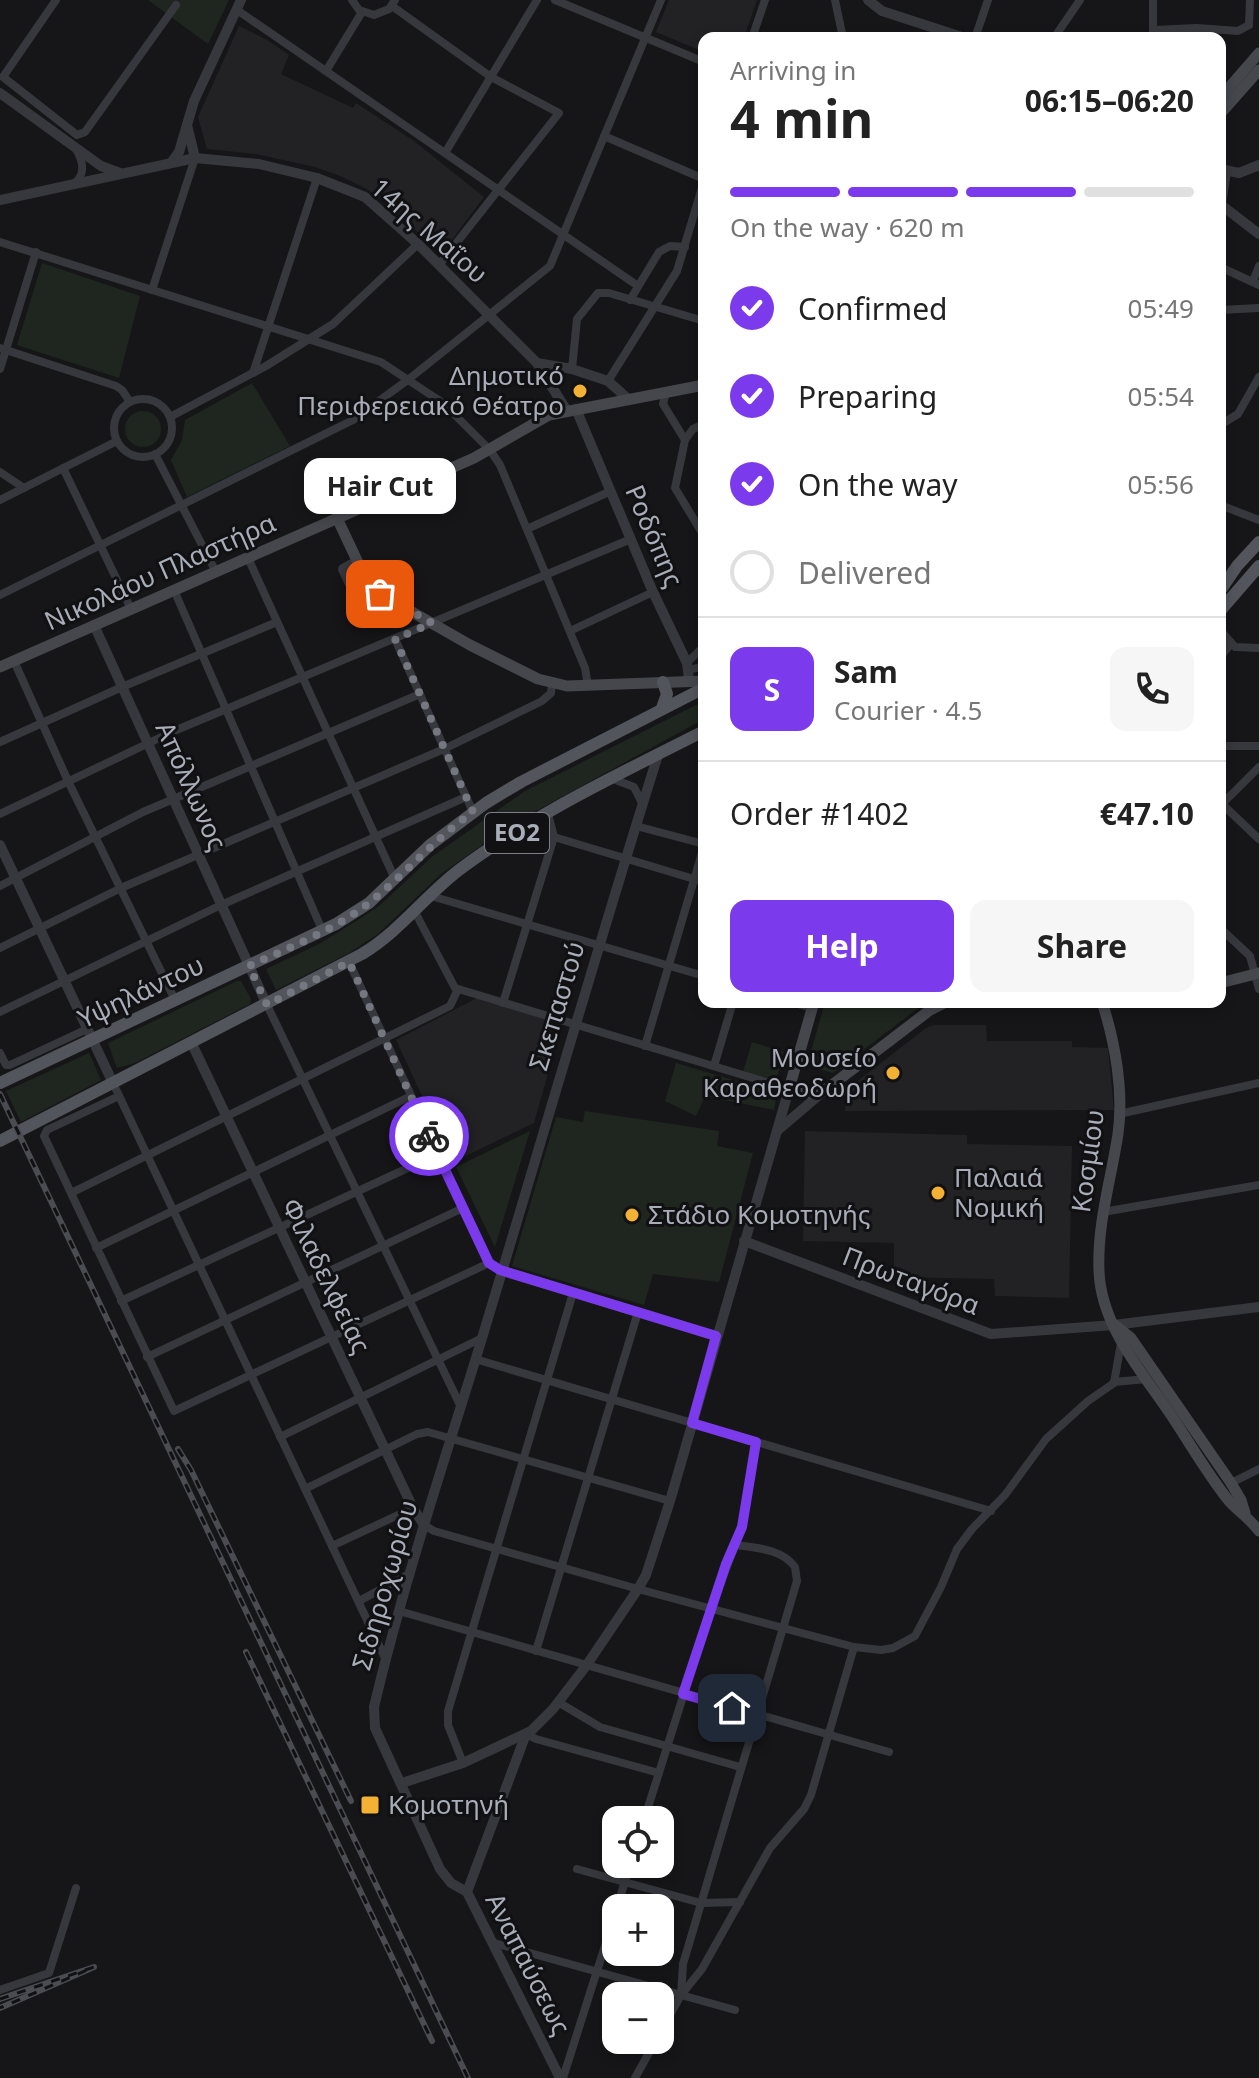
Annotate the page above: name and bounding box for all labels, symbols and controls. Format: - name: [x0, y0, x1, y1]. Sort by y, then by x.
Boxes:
- text: Arriving in: [730, 52, 856, 88]
- text: 06:15–06:20: [1025, 80, 1194, 121]
- text: 4 min: [730, 82, 873, 153]
- street label: 14ης Μαΐου: [363, 169, 496, 291]
- text: On the way · 620 m: [730, 209, 964, 245]
- icon: check: [730, 286, 774, 330]
- text: Confirmed: [798, 288, 948, 329]
- text: 05:49: [1128, 290, 1194, 326]
- place label: Δημοτικό Περιφερειακό Θέατρο: [297, 357, 564, 423]
- icon: check: [730, 374, 774, 418]
- text: Preparing: [798, 376, 937, 417]
- text: 05:54: [1128, 378, 1194, 414]
- marker: Δημοτικό Περιφερειακό Θέατρο: [571, 382, 589, 400]
- callout: Hair Cut: [304, 458, 456, 514]
- icon: check: [730, 462, 774, 506]
- text: On the way: [798, 464, 958, 505]
- text: 05:56: [1128, 466, 1194, 502]
- text: Hair Cut: [327, 468, 433, 504]
- street label: Ροδόπης: [617, 479, 693, 592]
- street label: Νικολάου Πλαστήρα: [38, 504, 281, 638]
- text: Delivered: [798, 552, 932, 593]
- pin: [346, 560, 414, 628]
- icon: bag: [358, 572, 402, 616]
- button: phone: [1110, 647, 1194, 731]
- text: Sam: [834, 651, 898, 692]
- text: S: [764, 669, 780, 710]
- text: Courier · 4.5: [834, 692, 982, 728]
- street label: Απόλλωνος: [148, 716, 236, 856]
- text: Order #1402: [730, 793, 909, 834]
- text: €47.10: [1100, 793, 1194, 834]
- road number: ΕΟ2: [485, 813, 549, 853]
- button: Help: [730, 900, 954, 992]
- button: Share: [970, 900, 1194, 992]
- street label: Σκεπαστού: [519, 937, 593, 1075]
- street label: Υψηλάντου: [72, 946, 210, 1036]
- place label: Μουσείο Καραθεοδωρή: [703, 1039, 877, 1105]
- marker: Μουσείο Καραθεοδωρή: [884, 1064, 902, 1082]
- courier: [389, 1096, 469, 1176]
- street label: Κοσμίου: [1062, 1107, 1112, 1215]
- icon: bike: [407, 1114, 451, 1158]
- place label: Παλαιά Νομική: [954, 1159, 1044, 1225]
- marker: Παλαιά Νομική: [929, 1184, 947, 1202]
- street label: Φιλαδελφείας: [274, 1192, 380, 1359]
- place label: Στάδιο Κομοτηνής: [648, 1196, 871, 1232]
- marker: Στάδιο Κομοτηνής: [623, 1206, 641, 1224]
- street label: Πρωταγόρα: [838, 1237, 985, 1323]
- street label: Σιδηροχωρίου: [343, 1495, 426, 1674]
- pin: [698, 1674, 766, 1742]
- icon: home: [710, 1686, 754, 1730]
- place label: Κομοτηνή: [388, 1786, 509, 1822]
- marker: Κομοτηνή: [359, 1794, 381, 1816]
- map controls: [602, 1806, 674, 2054]
- button: locate: [602, 1806, 674, 1878]
- street label: Αναπαύσεως: [478, 1886, 580, 2041]
- button: +: [602, 1894, 674, 1966]
- button: −: [602, 1982, 674, 2054]

